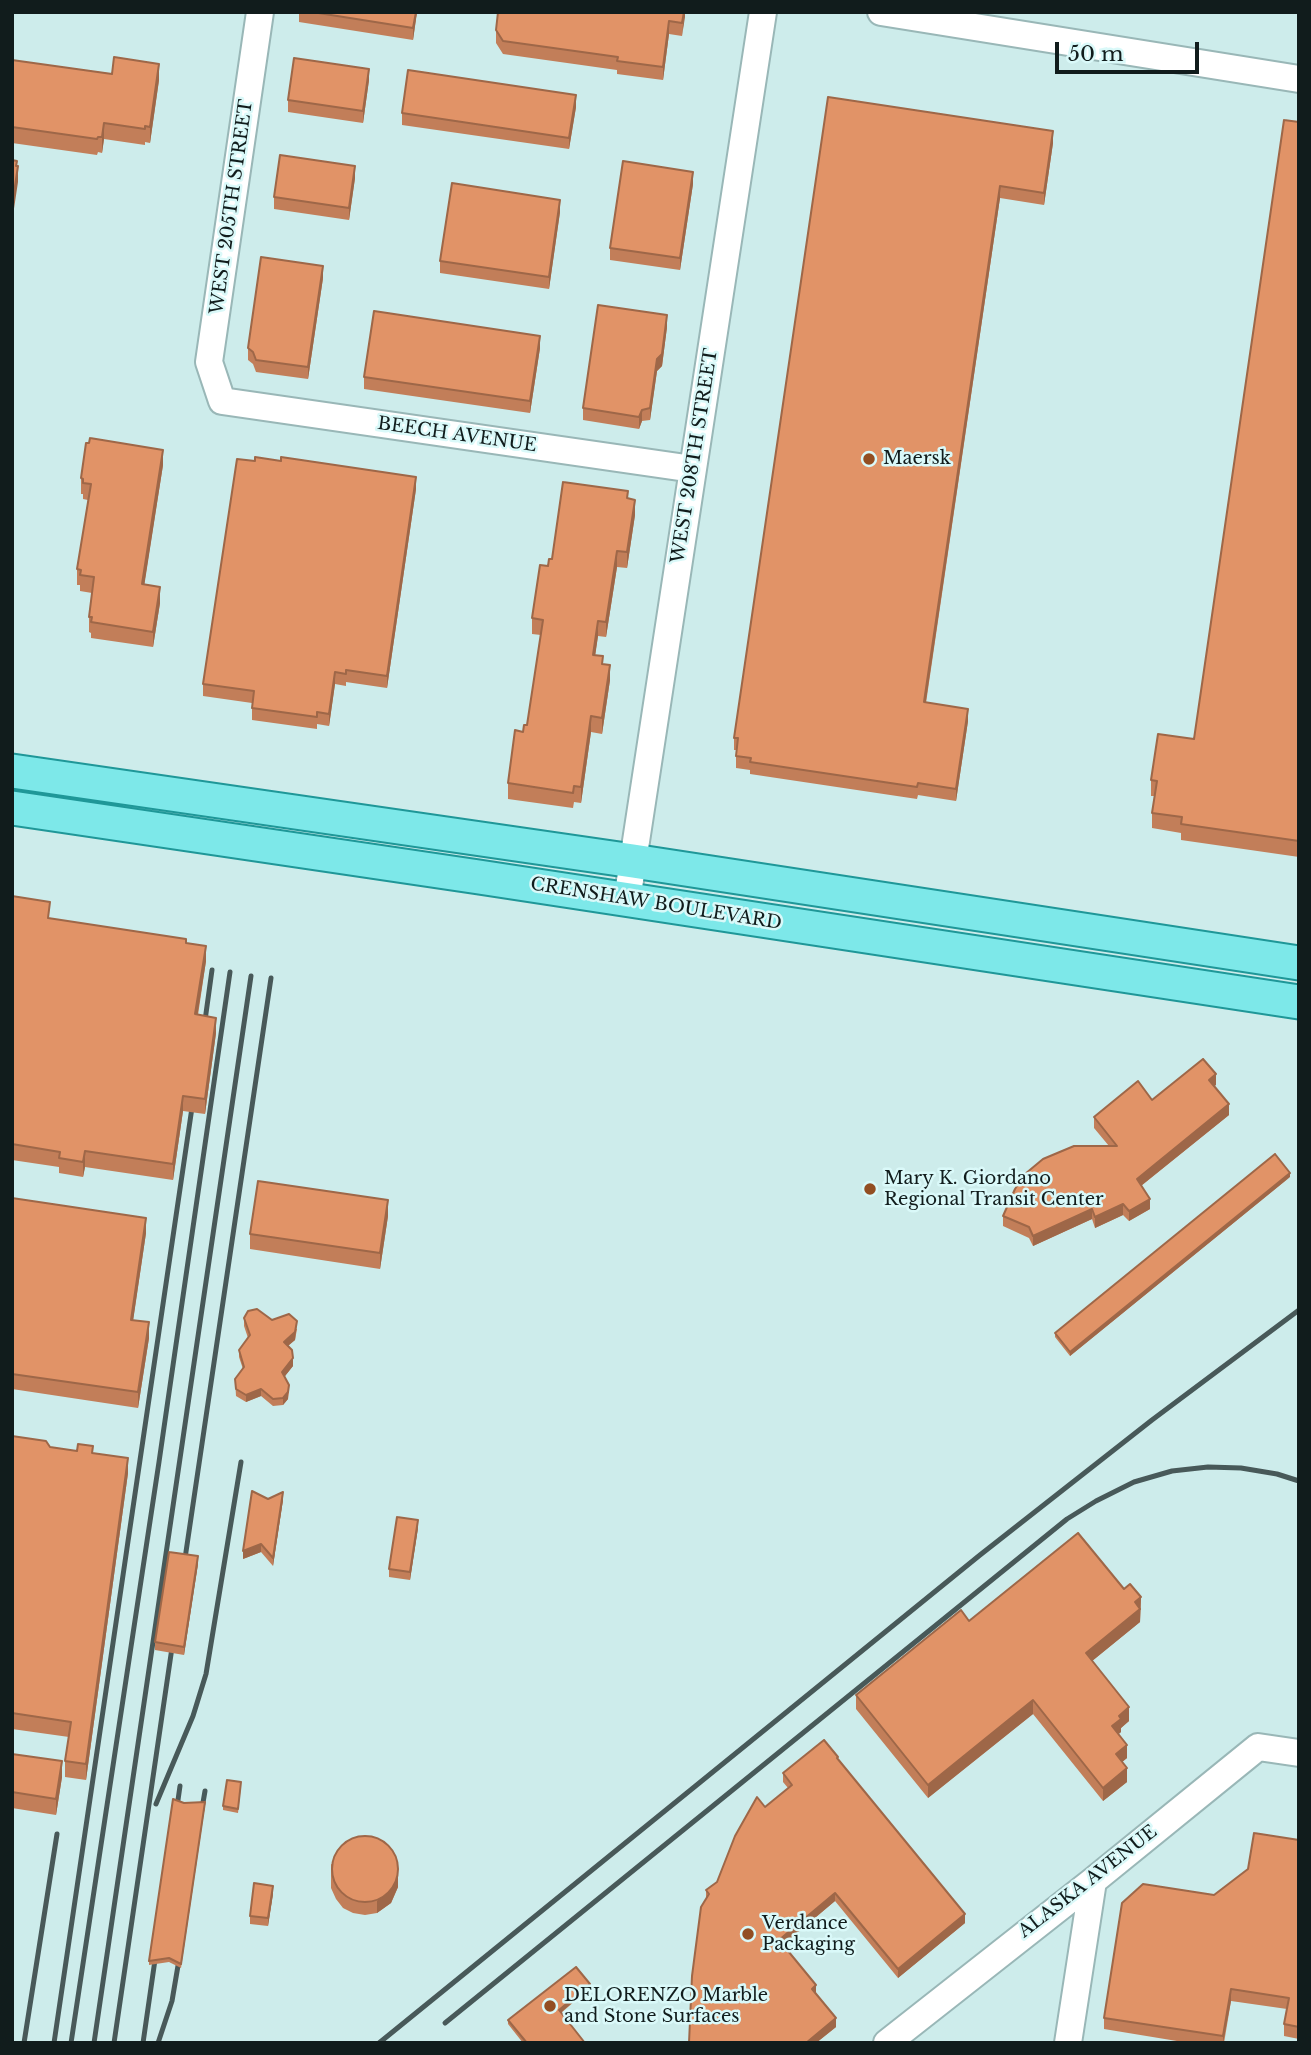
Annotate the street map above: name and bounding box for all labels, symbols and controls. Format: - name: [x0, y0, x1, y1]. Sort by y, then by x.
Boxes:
- scale bar: [1059, 28, 1202, 72]
- text: 50 m: [1068, 41, 1123, 67]
- street label: WEST 205TH STREET: [206, 98, 258, 316]
- street label: WEST 208TH STREET: [667, 347, 723, 565]
- street label: BEECH AVENUE: [376, 413, 538, 457]
- place label: Maersk: [883, 448, 951, 470]
- marker: Maersk: [861, 451, 877, 467]
- street label: CRENSHAW BOULEVARD: [529, 873, 783, 935]
- place label: Mary K. Giordano Regional Transit Center: [884, 1168, 1104, 1210]
- marker: Mary K. Giordano Regional Transit Center: [862, 1181, 878, 1197]
- street label: ALASKA AVENUE: [1014, 1821, 1162, 1943]
- place label: Verdance Packaging: [762, 1913, 855, 1955]
- marker: Verdance Packaging: [740, 1926, 756, 1942]
- place label: DELORENZO Marble and Stone Surfaces: [564, 1985, 768, 2028]
- marker: DELORENZO Marble and Stone Surfaces: [542, 1998, 558, 2014]

